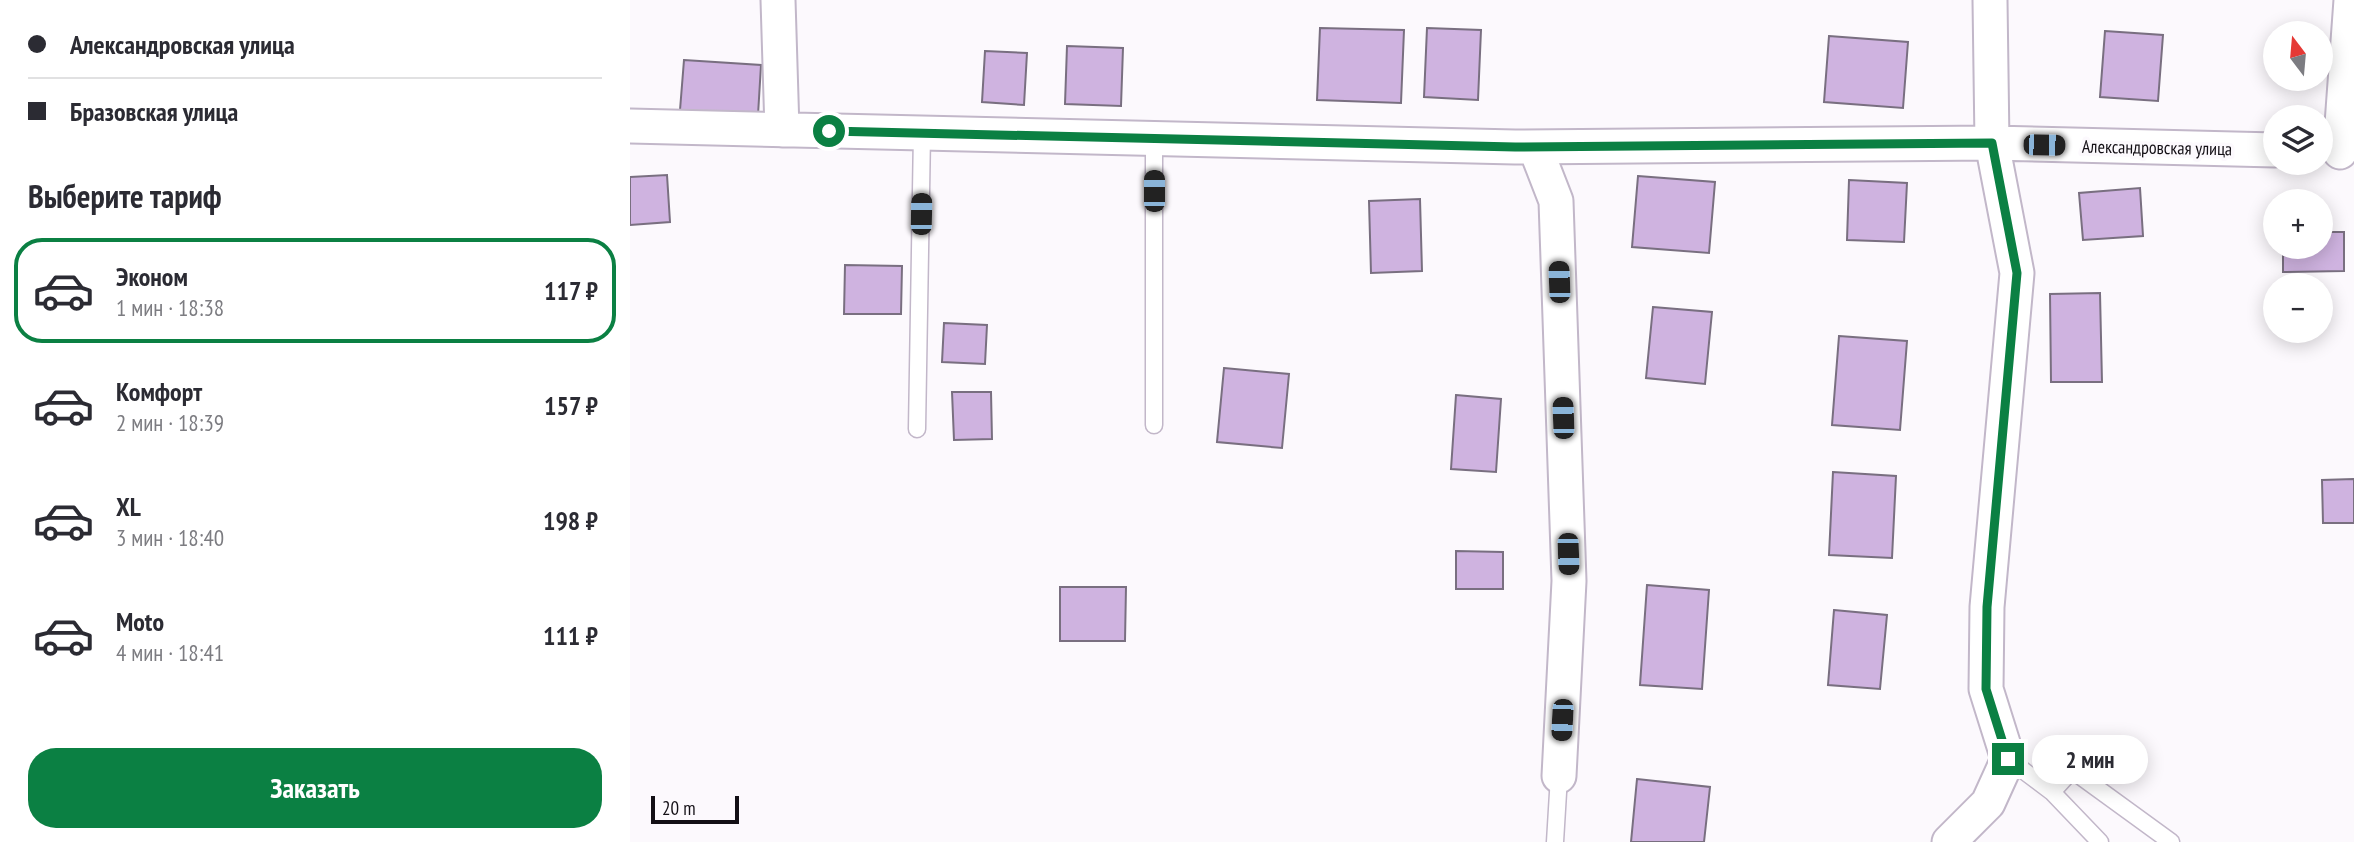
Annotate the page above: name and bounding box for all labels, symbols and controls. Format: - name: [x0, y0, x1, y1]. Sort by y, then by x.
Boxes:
- north arrow: [2263, 21, 2333, 91]
- map controls: [2263, 21, 2333, 343]
- text: Александровская улица: [70, 28, 295, 61]
- text: Бразовская улица: [70, 95, 238, 128]
- button: layers: [2263, 105, 2333, 175]
- route start: [813, 115, 845, 147]
- car: [2023, 134, 2066, 156]
- street label: Александровская улица: [2082, 135, 2232, 160]
- car: [1144, 170, 1165, 212]
- text: Выберите тариф: [28, 175, 222, 217]
- button: +: [2263, 189, 2333, 259]
- car: [911, 193, 932, 235]
- icon: car: [32, 259, 95, 322]
- text: Эконом: [116, 260, 188, 293]
- car: [1548, 261, 1571, 303]
- button: −: [2263, 273, 2333, 343]
- text: 117 ₽: [544, 274, 598, 307]
- text: 1 мин · 18:38: [116, 293, 224, 322]
- icon: car: [32, 374, 95, 437]
- text: Комфорт: [116, 375, 202, 408]
- text: 157 ₽: [544, 389, 598, 422]
- car: [1552, 397, 1575, 439]
- text: 2 мин · 18:39: [116, 408, 224, 437]
- icon: car: [32, 489, 95, 552]
- text: XL: [116, 490, 141, 523]
- text: 198 ₽: [543, 504, 598, 537]
- text: 3 мин · 18:40: [116, 523, 224, 552]
- car: [1557, 533, 1580, 575]
- icon: car: [32, 604, 95, 667]
- text: Moto: [116, 605, 164, 638]
- text: 111 ₽: [543, 619, 598, 652]
- text: 4 мин · 18:41: [116, 638, 224, 667]
- car: [1551, 698, 1574, 742]
- callout: 2 мин: [2032, 734, 2148, 784]
- route end: [1992, 743, 2024, 775]
- text: 2 мин: [2065, 745, 2115, 774]
- button: Заказать: [28, 748, 602, 828]
- scale bar: [651, 793, 738, 825]
- text: 20 m: [662, 796, 696, 820]

